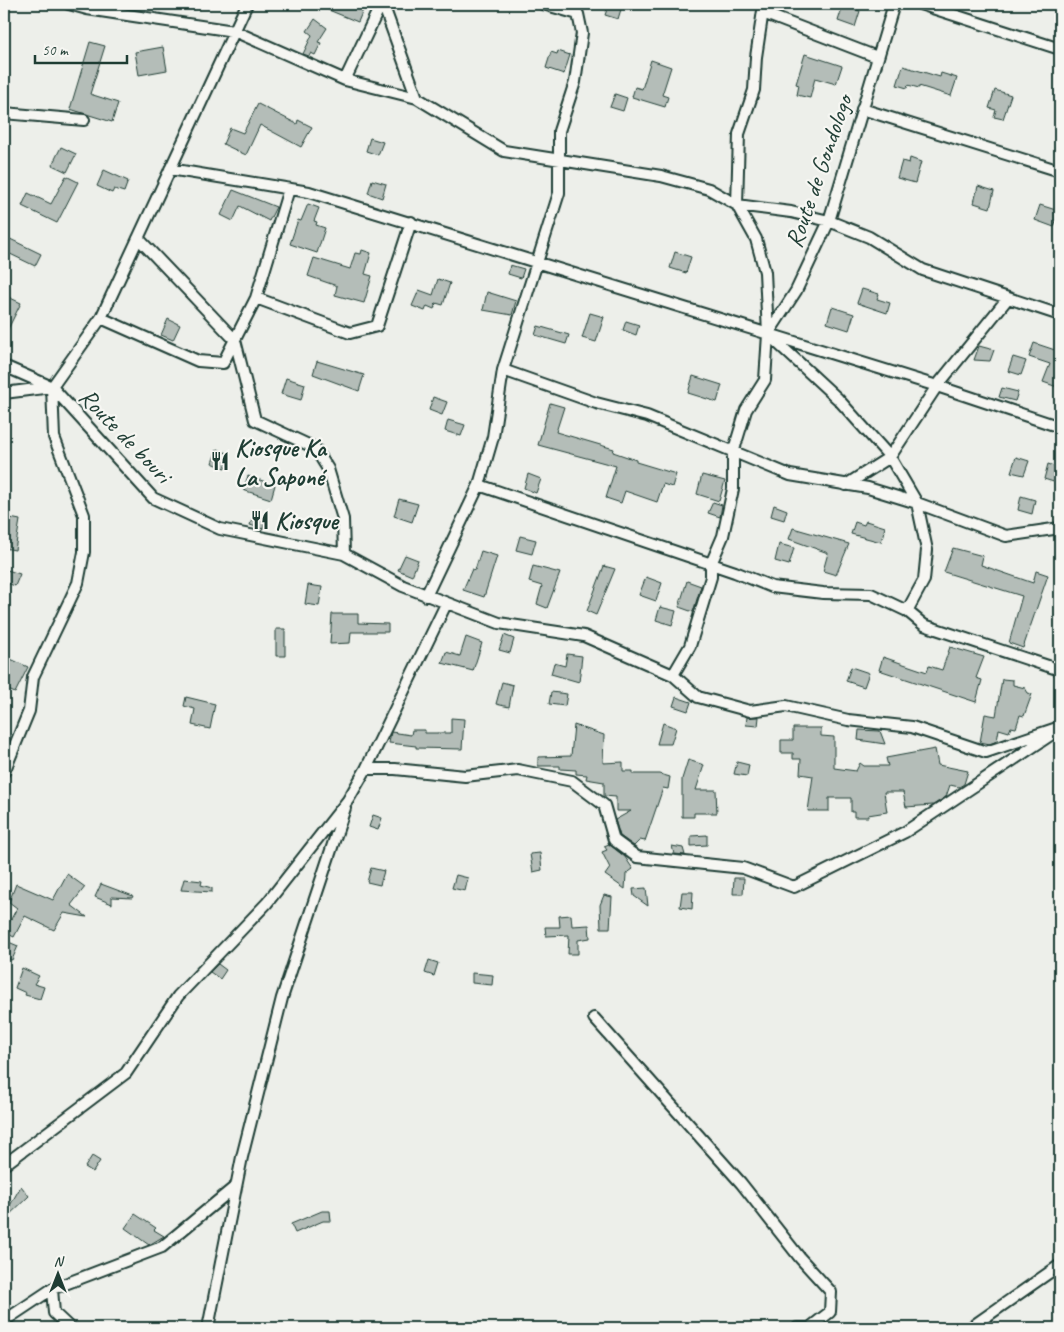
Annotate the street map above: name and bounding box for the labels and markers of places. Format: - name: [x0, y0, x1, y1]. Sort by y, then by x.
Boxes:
- place label: Kiosque Ka La Saponé: [235, 432, 328, 493]
- restaurant icon: Kiosque Ka La Saponé: [209, 450, 231, 472]
- place label: Kiosque: [275, 505, 340, 537]
- restaurant icon: Kiosque: [249, 509, 271, 531]

